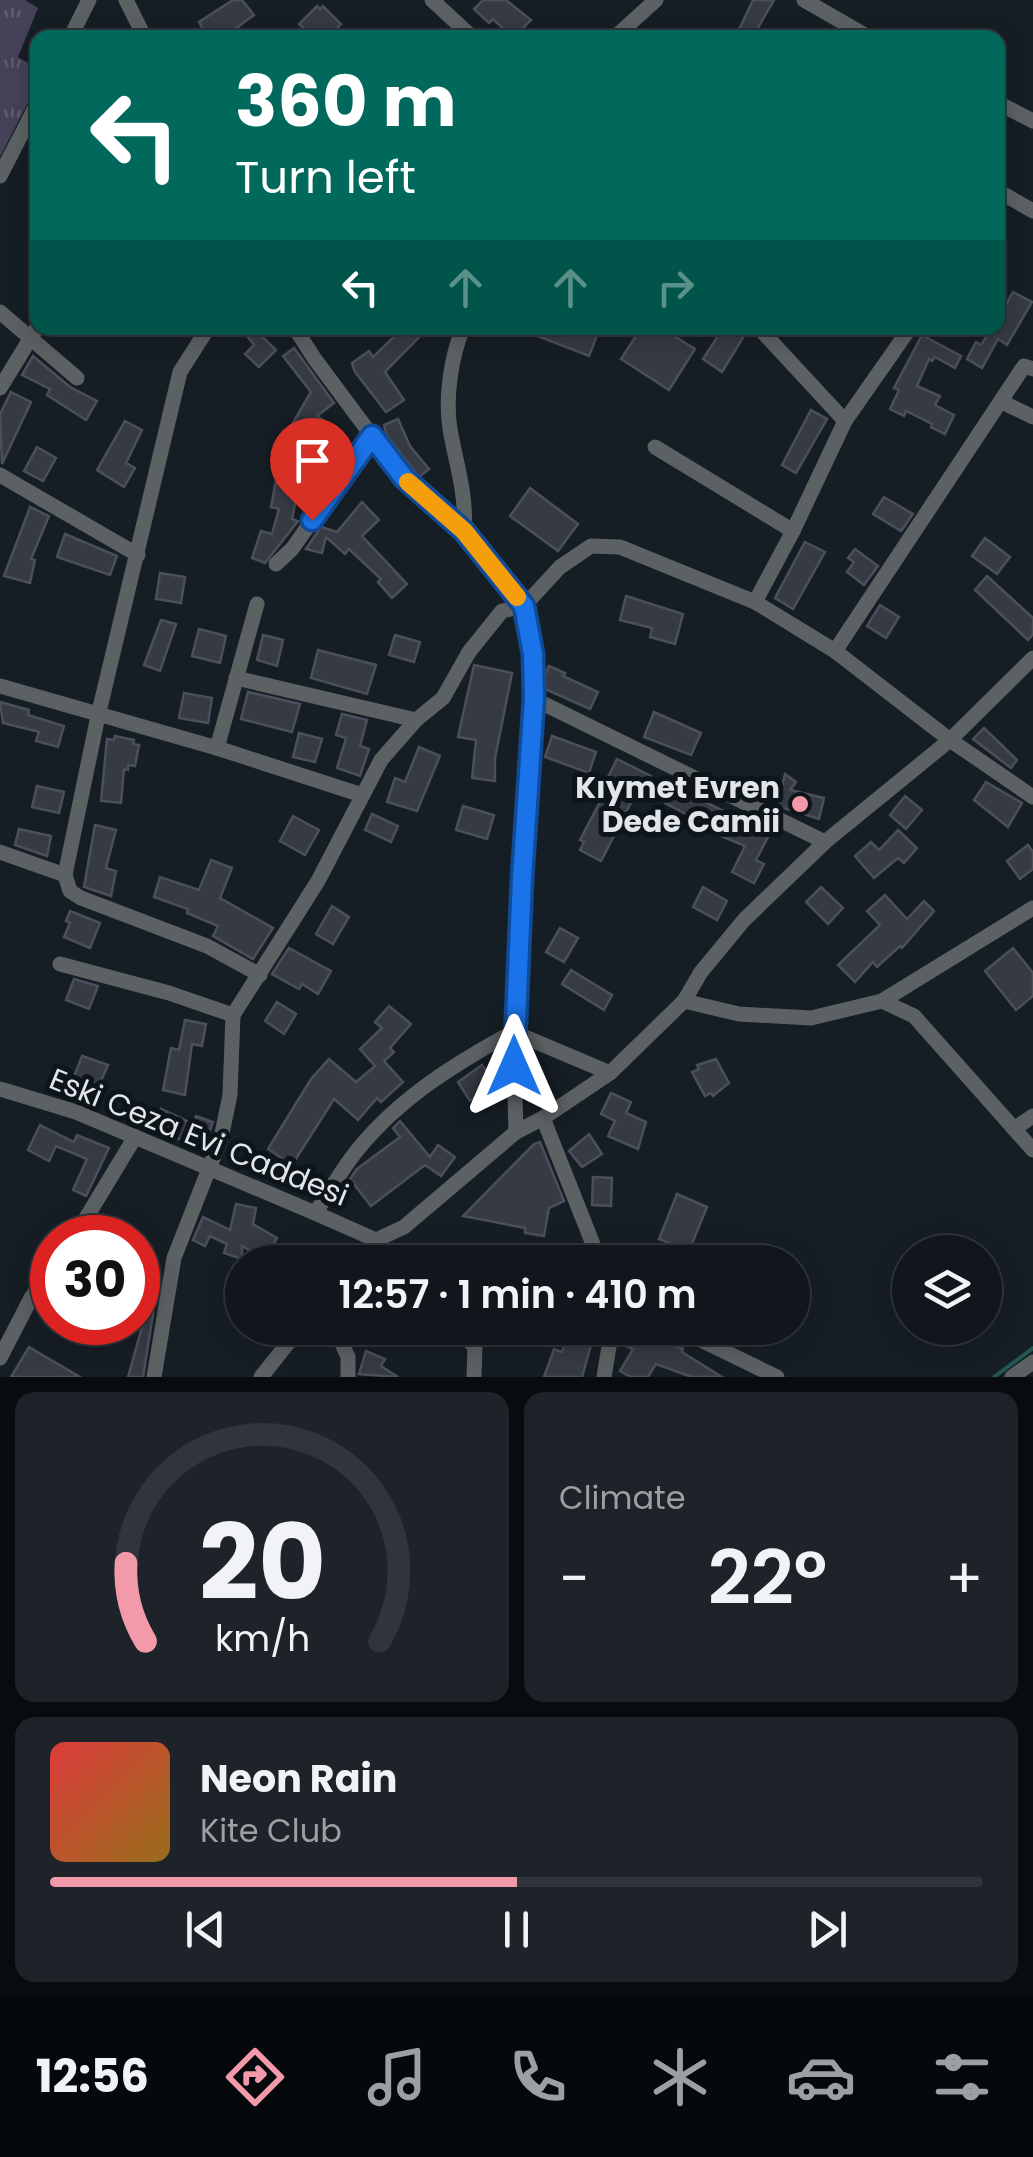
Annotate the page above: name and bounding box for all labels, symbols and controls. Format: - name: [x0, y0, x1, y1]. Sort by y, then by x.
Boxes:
- text: 360 m: [235, 52, 457, 151]
- icon: left: [70, 70, 200, 200]
- text: Turn left: [235, 146, 416, 209]
- icon: left: [333, 260, 388, 315]
- icon: ahead: [438, 260, 493, 315]
- icon: ahead: [543, 260, 598, 315]
- icon: right: [648, 260, 703, 315]
- pin: [270, 418, 355, 521]
- icon: arrive: [285, 433, 340, 488]
- place label: Kıymet Evren Dede Camii: [575, 766, 780, 843]
- marker: Kıymet Evren Dede Camii: [789, 793, 811, 815]
- position arrow: [462, 1014, 566, 1118]
- street label: Eski Ceza Evi Caddesi: [43, 1057, 355, 1217]
- speed limit sign: 30: [30, 1215, 160, 1345]
- map controls: [892, 1235, 1002, 1345]
- button: layers: [892, 1235, 1002, 1345]
- text: 12:57 · 1 min · 410 m: [338, 1268, 697, 1321]
- text: Climate: [559, 1475, 686, 1520]
- text: 20: [198, 1490, 326, 1635]
- text: 22°: [708, 1525, 827, 1630]
- text: −: [559, 1540, 589, 1617]
- text: +: [945, 1540, 983, 1617]
- text: km/h: [214, 1613, 310, 1664]
- text: Neon Rain: [200, 1752, 397, 1805]
- text: Kite Club: [200, 1808, 342, 1853]
- icon: previous: [178, 1902, 233, 1957]
- icon: pause: [489, 1902, 544, 1957]
- icon: next: [800, 1902, 855, 1957]
- icon: directions: [220, 2042, 290, 2112]
- icon: music: [362, 2042, 432, 2112]
- icon: phone: [503, 2042, 573, 2112]
- icon: climate: [645, 2042, 715, 2112]
- icon: car: [786, 2042, 856, 2112]
- icon: filters: [927, 2042, 997, 2112]
- text: 12:56: [36, 2045, 149, 2108]

